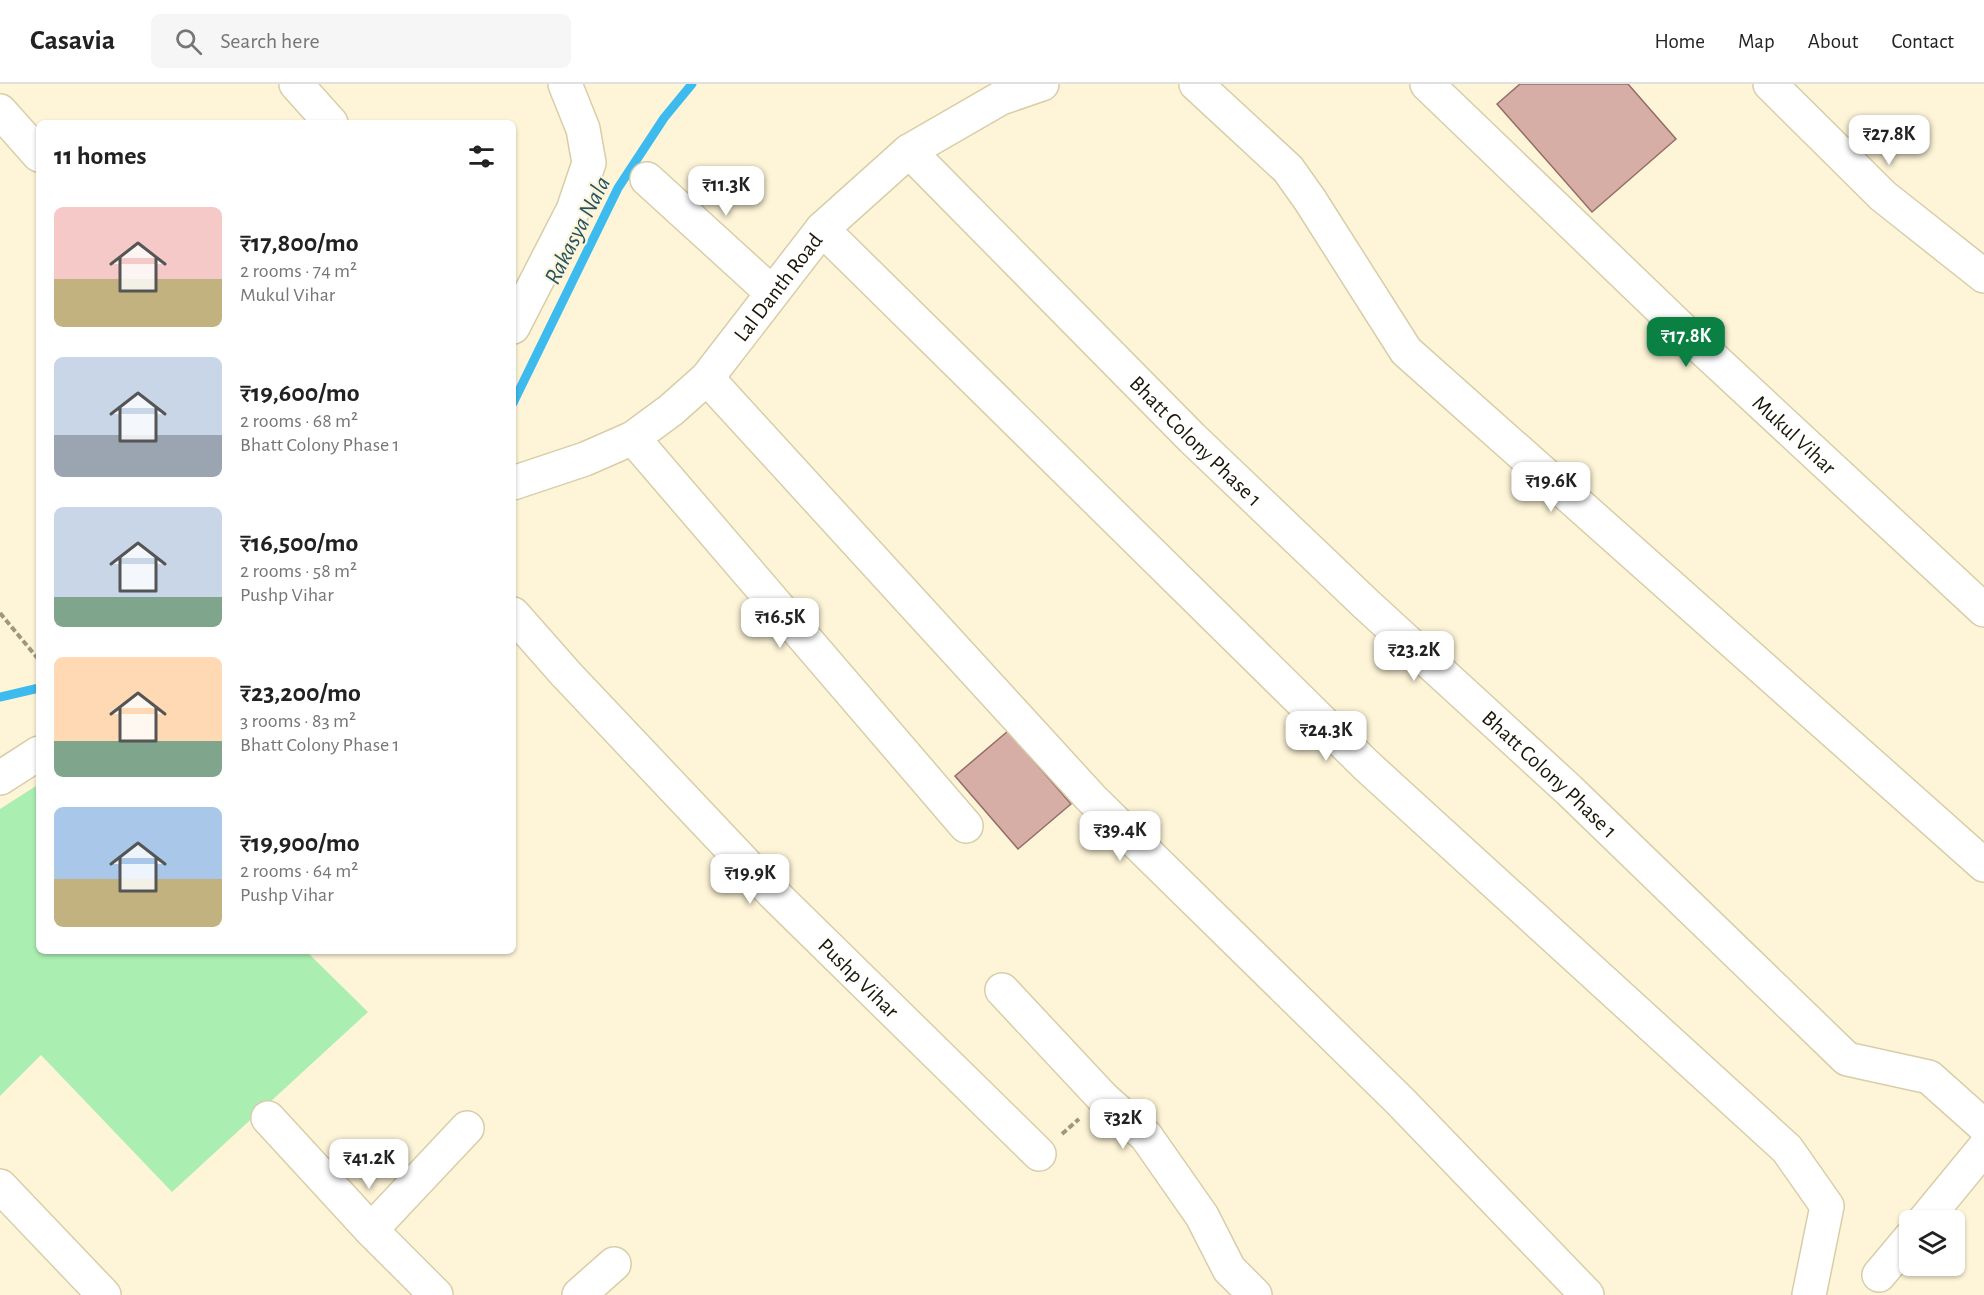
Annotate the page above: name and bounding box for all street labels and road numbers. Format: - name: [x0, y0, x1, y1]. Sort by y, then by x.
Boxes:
- street label: Lal Danth Road: [730, 229, 827, 345]
- street label: Bhatt Colony Phase 1: [1125, 372, 1266, 511]
- street label: Mukul Vihar: [1748, 391, 1840, 479]
- street label: Bhatt Colony Phase 1: [1478, 707, 1621, 842]
- street label: Pushp Vihar: [814, 934, 903, 1022]

